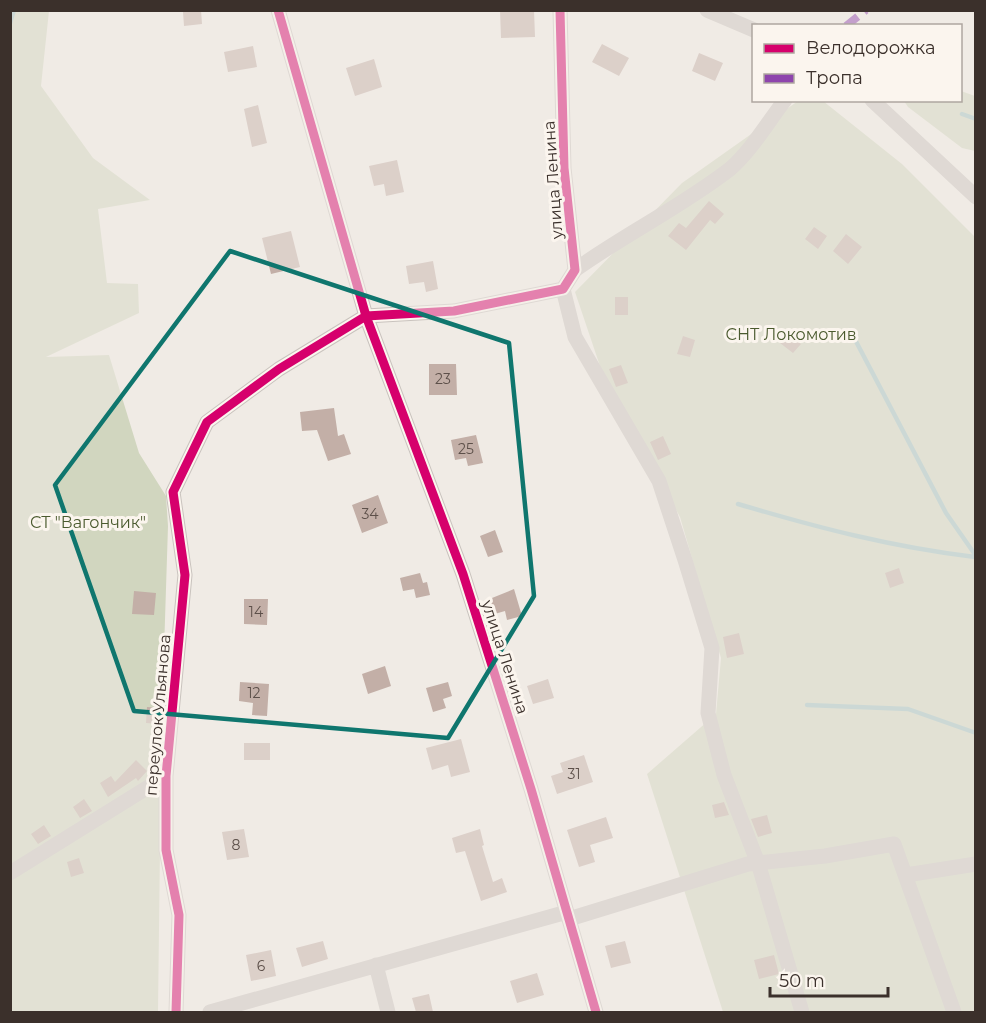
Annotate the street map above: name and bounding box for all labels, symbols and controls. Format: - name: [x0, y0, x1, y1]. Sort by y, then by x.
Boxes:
- legend: [752, 24, 962, 102]
- text: Велодорожка: [806, 37, 935, 59]
- text: Тропа: [806, 67, 863, 89]
- street label: улица Ленина: [539, 120, 567, 241]
- park label: СНТ Локомотив: [726, 325, 856, 344]
- house number: 23: [435, 370, 451, 388]
- house number: 25: [458, 440, 474, 458]
- house number: 34: [361, 505, 379, 523]
- park label: СТ "Вагончик": [30, 513, 146, 532]
- street label: улица Ленина: [477, 597, 532, 716]
- house number: 14: [249, 603, 264, 621]
- street label: переулок Ульянова: [141, 633, 175, 797]
- house number: 12: [247, 684, 261, 702]
- house number: 31: [568, 765, 580, 783]
- house number: 8: [232, 836, 241, 854]
- house number: 6: [257, 957, 266, 975]
- scale bar: [770, 960, 888, 998]
- text: 50 m: [779, 970, 825, 992]

